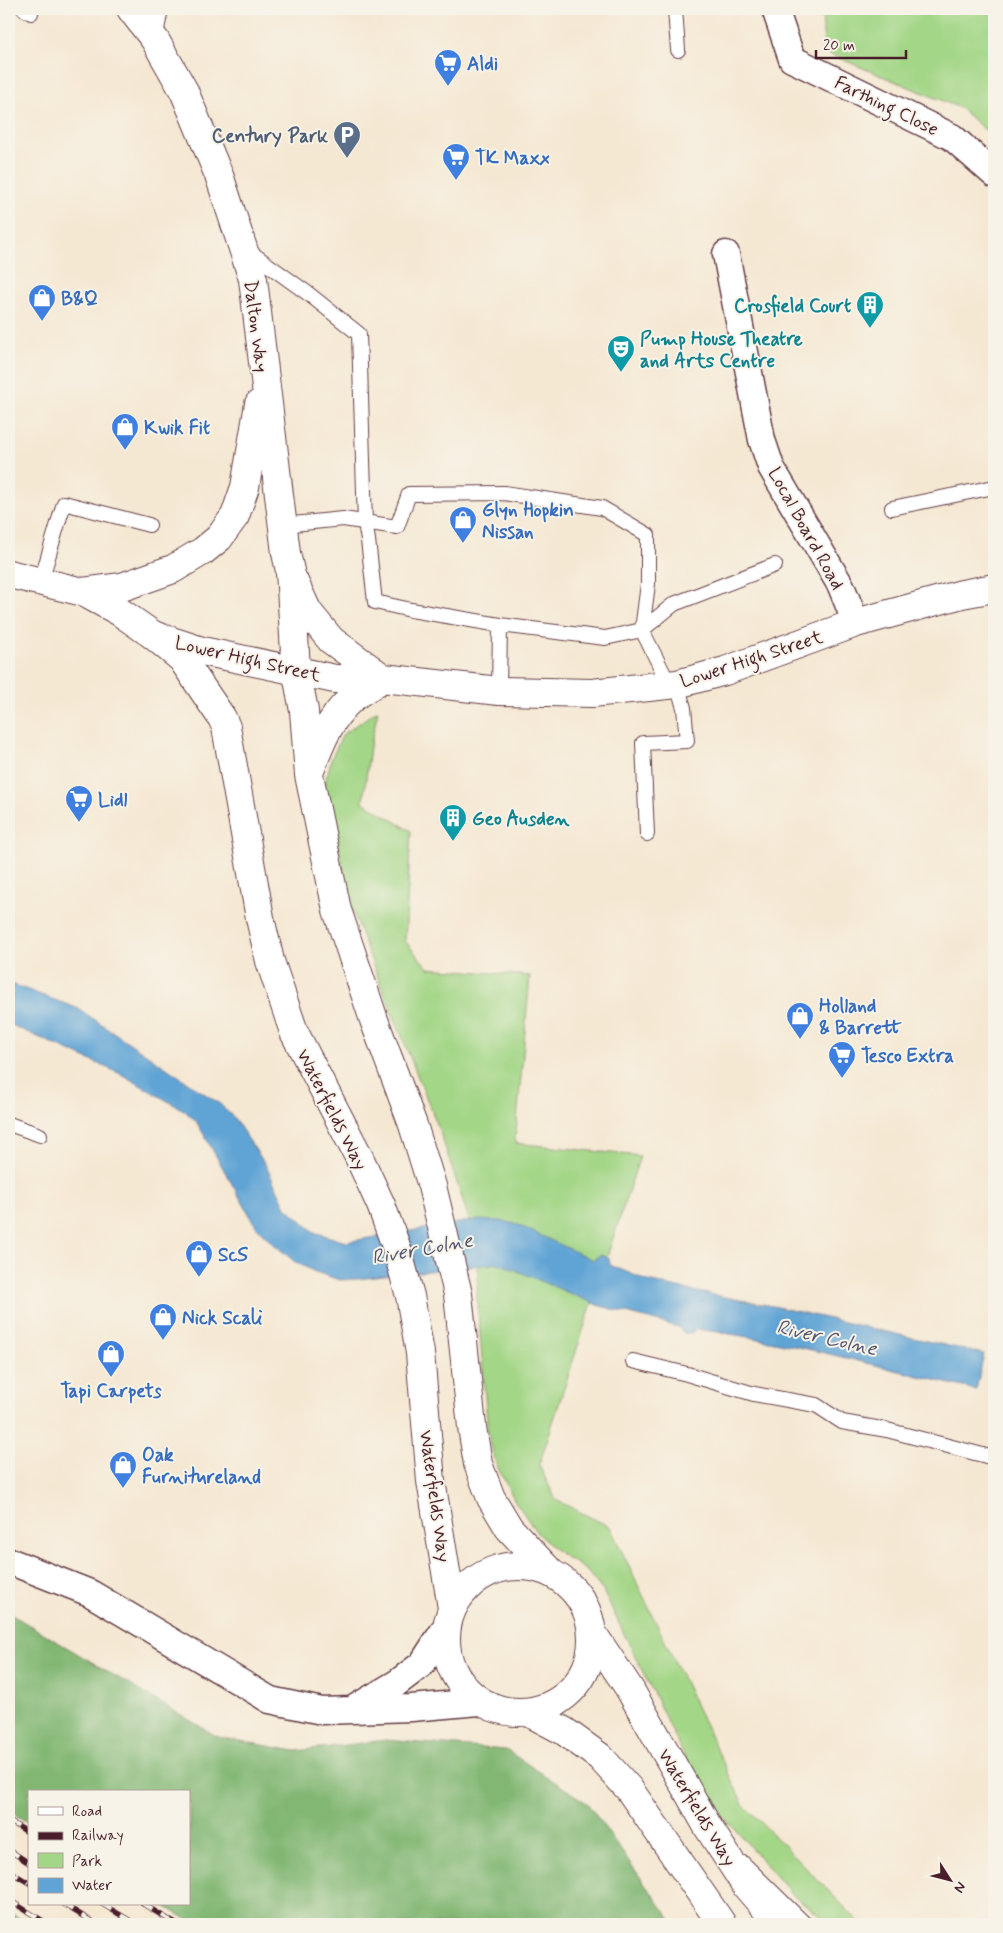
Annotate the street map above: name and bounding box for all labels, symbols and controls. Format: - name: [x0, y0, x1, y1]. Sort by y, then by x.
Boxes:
- scale bar: [816, 28, 906, 60]
- text: 20 m: [823, 36, 855, 56]
- supermarket icon: Aldi: [433, 48, 463, 87]
- place label: Aldi: [467, 52, 498, 77]
- street label: Farthing Close: [829, 70, 943, 145]
- parking icon: Century Park: [332, 120, 362, 159]
- place label: Century Park: [212, 124, 328, 149]
- supermarket icon: TK Maxx: [441, 142, 471, 181]
- place label: TK Maxx: [475, 146, 550, 171]
- street label: Dalton Way: [237, 279, 274, 374]
- shop icon: B&Q: [27, 283, 57, 322]
- place label: B&Q: [61, 287, 98, 312]
- building icon: Crosfield Court: [855, 290, 885, 329]
- place label: Crosfield Court: [734, 294, 851, 319]
- place label: Pump House Theatre and Arts Centre: [640, 327, 803, 374]
- theatre icon: Pump House Theatre and Arts Centre: [606, 334, 636, 373]
- shop icon: Kwik Fit: [110, 412, 140, 451]
- place label: Kwik Fit: [144, 416, 210, 441]
- street label: Local Board Road: [762, 463, 850, 594]
- place label: Glyn Hopkin Nissan: [482, 498, 574, 545]
- shop icon: Glyn Hopkin Nissan: [448, 505, 478, 544]
- street label: Lower High Street: [677, 625, 827, 697]
- street label: Lower High Street: [172, 631, 323, 691]
- supermarket icon: Lidl: [64, 784, 94, 823]
- place label: Lidl: [98, 788, 128, 813]
- building icon: Geo Ausden: [438, 803, 468, 842]
- place label: Geo Ausden: [472, 807, 569, 832]
- place label: Holland & Barrett: [819, 994, 902, 1041]
- shop icon: Holland & Barrett: [785, 1001, 815, 1040]
- supermarket icon: Tesco Extra: [827, 1040, 857, 1079]
- place label: Tesco Extra: [861, 1044, 954, 1069]
- street label: Waterfields Way: [290, 1045, 373, 1175]
- water label: River Colne: [370, 1227, 476, 1272]
- shop icon: ScS: [184, 1239, 214, 1278]
- place label: ScS: [218, 1243, 248, 1268]
- shop icon: Nick Scali: [148, 1302, 178, 1341]
- place label: Nick Scali: [182, 1306, 262, 1331]
- water label: River Colne: [774, 1314, 881, 1363]
- shop icon: Tapi Carpets: [96, 1339, 126, 1378]
- place label: Tapi Carpets: [60, 1379, 162, 1404]
- street label: Waterfields Way: [413, 1429, 456, 1564]
- place label: Oak Furnitureland: [142, 1443, 261, 1490]
- shop icon: Oak Furnitureland: [108, 1450, 138, 1489]
- street label: Waterfields Way: [652, 1744, 742, 1871]
- legend: [28, 1790, 190, 1906]
- text: Road: [72, 1802, 102, 1822]
- text: Railway: [72, 1826, 124, 1846]
- text: Park: [72, 1852, 102, 1872]
- north arrow: [926, 1856, 976, 1906]
- text: Water: [72, 1876, 112, 1896]
- text: N: [950, 1878, 970, 1896]

